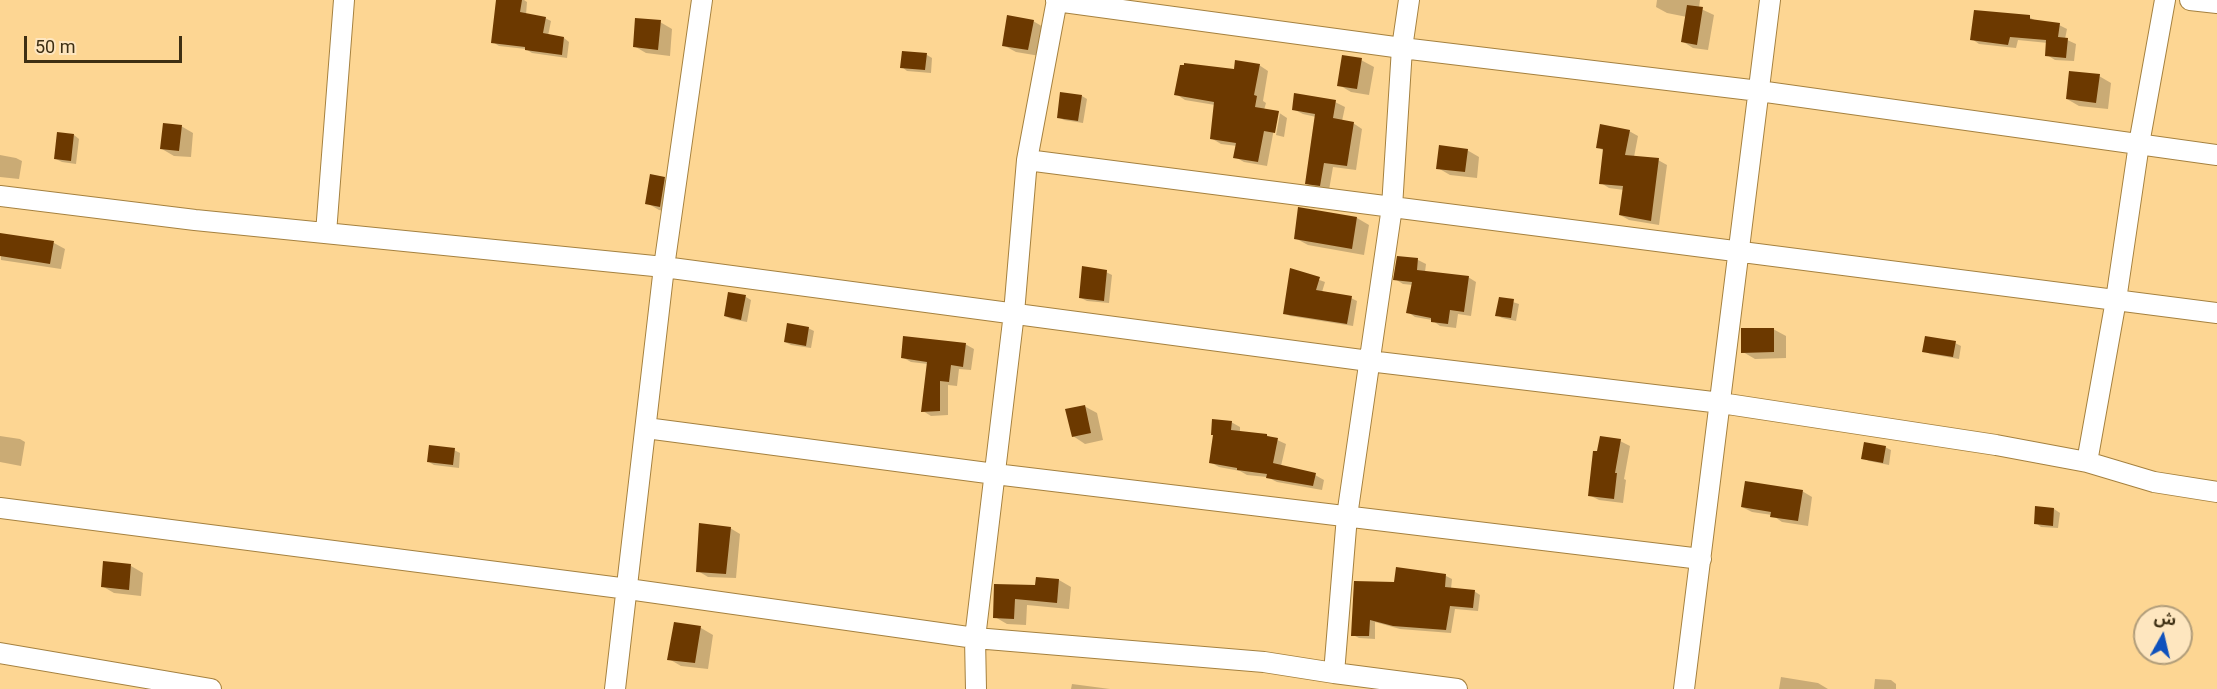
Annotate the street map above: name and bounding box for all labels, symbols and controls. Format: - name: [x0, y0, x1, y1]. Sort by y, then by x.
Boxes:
- scale bar: [27, 24, 184, 62]
- text: 50 m: [35, 36, 75, 57]
- north arrow: [2133, 605, 2193, 665]
- text: ش: [2153, 608, 2177, 630]

